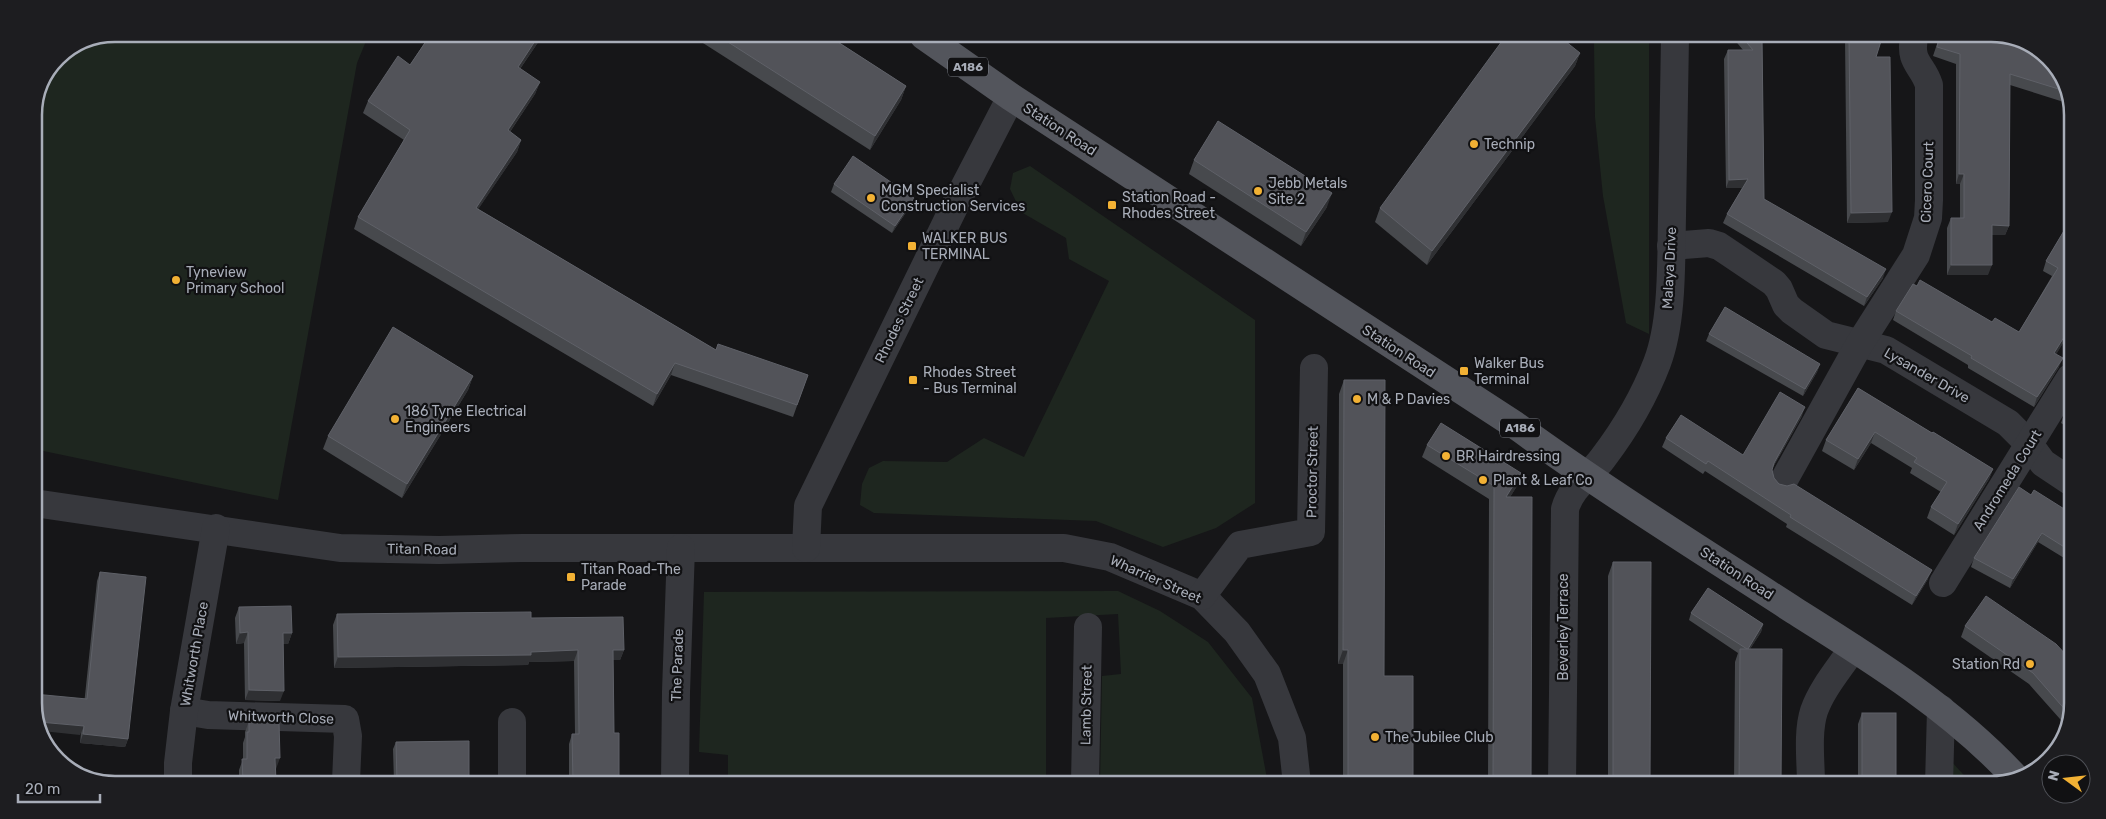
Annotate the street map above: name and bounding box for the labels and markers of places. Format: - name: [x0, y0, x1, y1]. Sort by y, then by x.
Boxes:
- place label: Technip: [1484, 136, 1535, 153]
- marker: Technip: [1468, 138, 1480, 150]
- place label: Jebb Metals Site 2: [1268, 175, 1347, 208]
- place label: MGM Specialist Construction Services: [881, 182, 1025, 215]
- marker: Jebb Metals Site 2: [1252, 185, 1264, 197]
- place label: Station Road - Rhodes Street: [1122, 189, 1216, 222]
- marker: MGM Specialist Construction Services: [865, 192, 877, 204]
- marker: Station Road - Rhodes Street: [1106, 199, 1118, 211]
- place label: WALKER BUS TERMINAL: [922, 230, 1008, 263]
- marker: WALKER BUS TERMINAL: [906, 240, 918, 252]
- place label: Tyneview Primary School: [186, 264, 284, 297]
- marker: Tyneview Primary School: [170, 274, 182, 286]
- place label: Walker Bus Terminal: [1474, 355, 1544, 388]
- place label: Rhodes Street - Bus Terminal: [923, 364, 1017, 397]
- marker: Walker Bus Terminal: [1458, 365, 1470, 377]
- marker: Rhodes Street - Bus Terminal: [907, 374, 919, 386]
- place label: M & P Davies: [1367, 391, 1450, 408]
- marker: M & P Davies: [1351, 393, 1363, 405]
- place label: 186 Tyne Electrical Engineers: [405, 403, 526, 436]
- marker: 186 Tyne Electrical Engineers: [389, 413, 401, 425]
- place label: BR Hairdressing: [1456, 448, 1560, 465]
- marker: BR Hairdressing: [1440, 450, 1452, 462]
- place label: Plant & Leaf Co: [1493, 472, 1593, 489]
- marker: Plant & Leaf Co: [1477, 474, 1489, 486]
- place label: Titan Road-The Parade: [581, 561, 681, 594]
- marker: Titan Road-The Parade: [565, 571, 577, 583]
- place label: Station Rd: [1952, 656, 2020, 673]
- marker: Station Rd: [2024, 658, 2036, 670]
- place label: The Jubilee Club: [1385, 729, 1494, 746]
- marker: The Jubilee Club: [1369, 731, 1381, 743]

